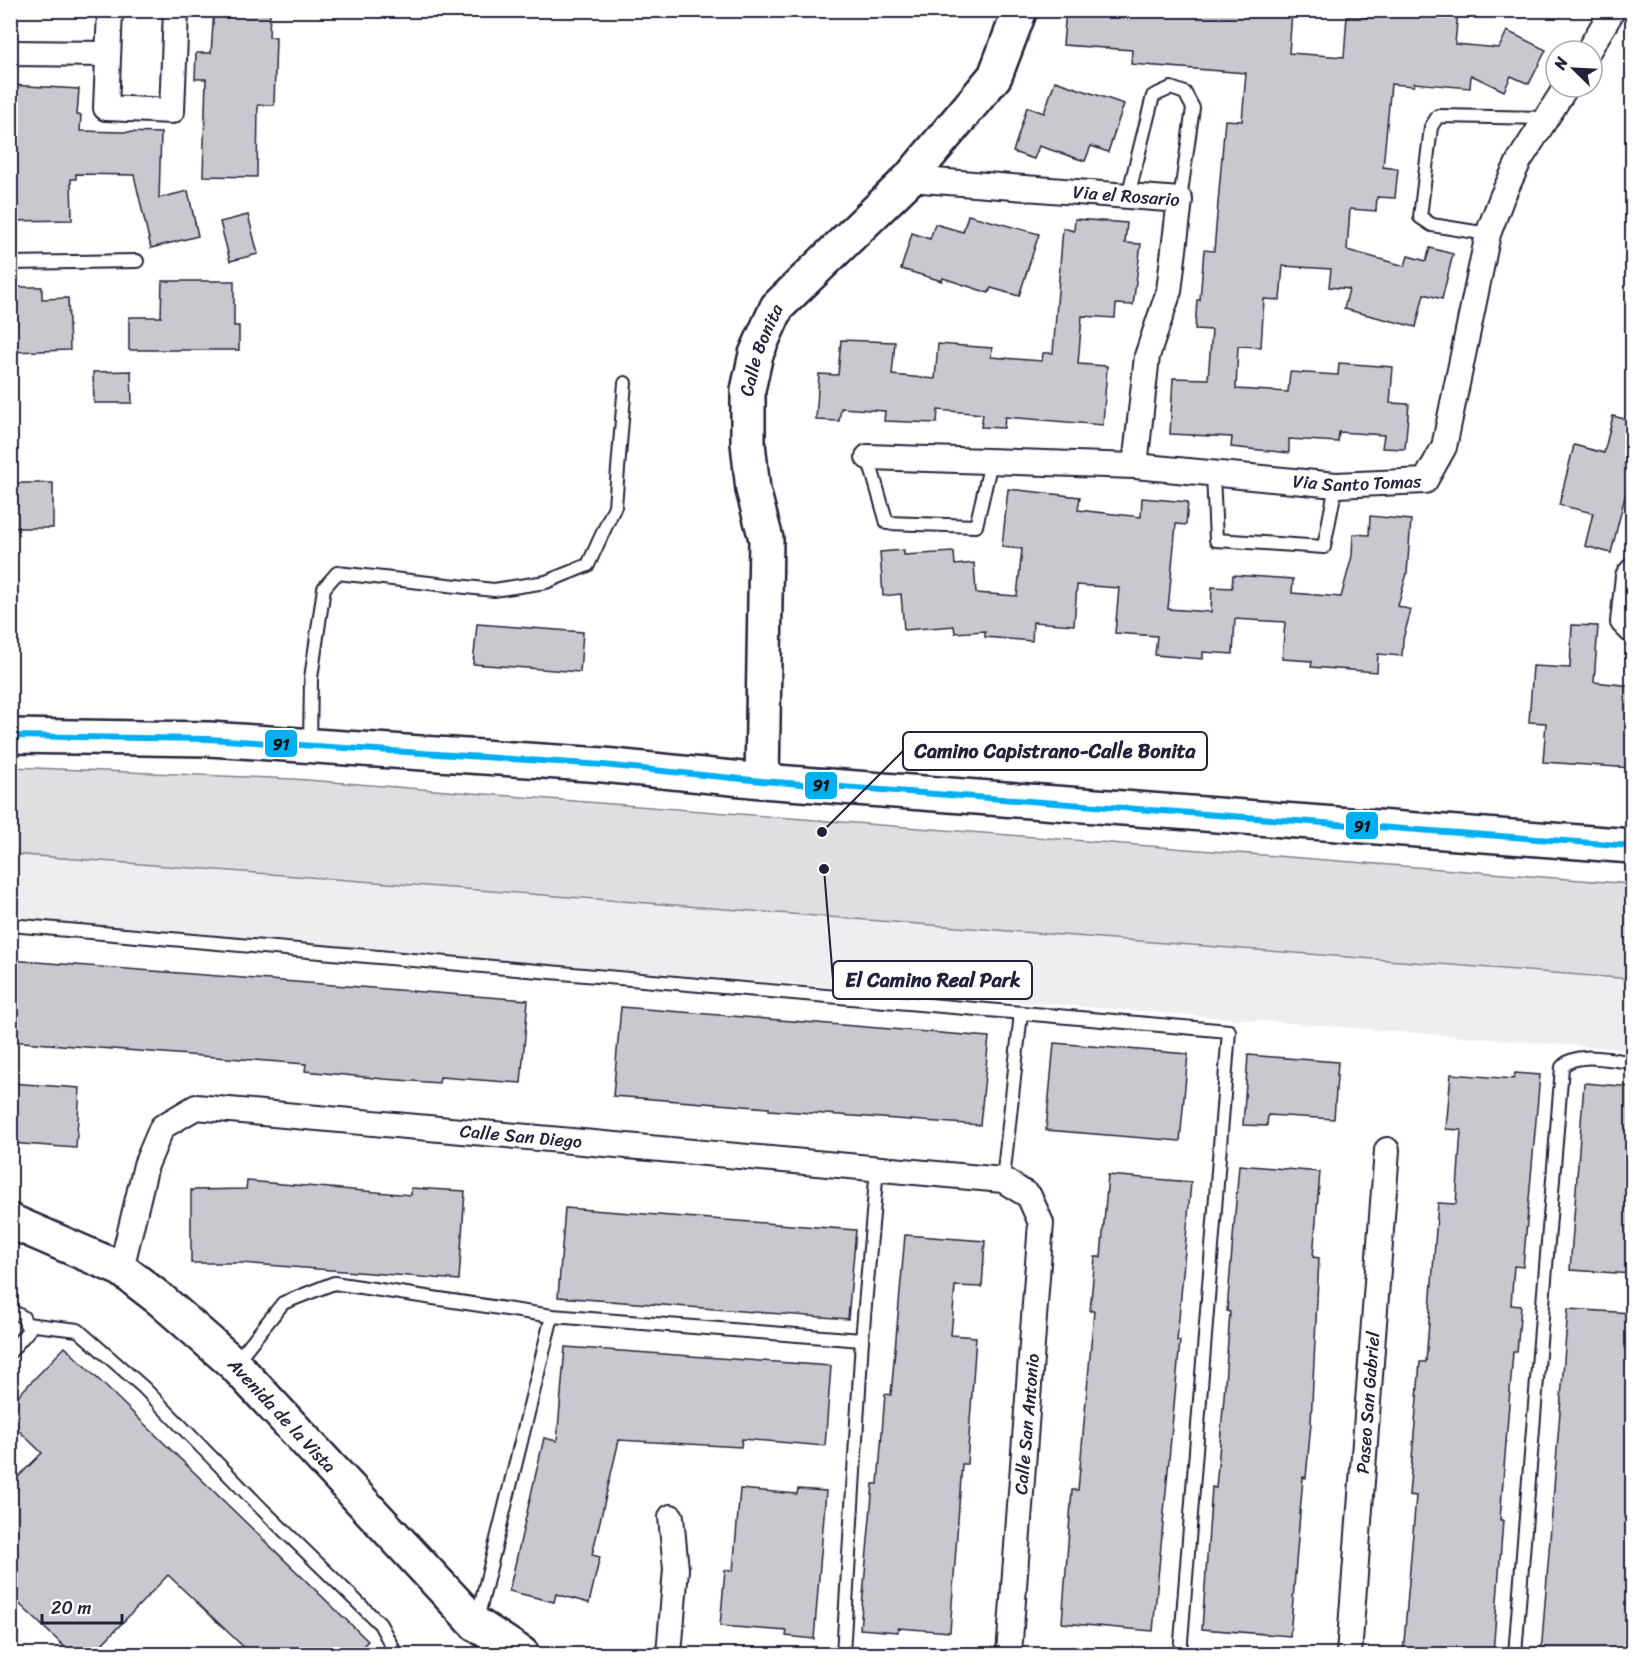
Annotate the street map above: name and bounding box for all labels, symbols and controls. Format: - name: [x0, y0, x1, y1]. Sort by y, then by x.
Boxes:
- north arrow: [1544, 39, 1604, 99]
- text: N: [1545, 51, 1577, 75]
- street label: Via el Rosario: [1072, 176, 1181, 216]
- street label: Calle Bonita: [732, 298, 793, 396]
- street label: Via Santo Tomas: [1291, 465, 1423, 501]
- line badge: 91: [264, 729, 298, 758]
- text: 91: [273, 730, 289, 759]
- callout: Camino Capistrano-Calle Bonita: [903, 732, 1207, 770]
- text: Camino Capistrano-Calle Bonita: [913, 734, 1197, 769]
- line badge: 91: [804, 771, 838, 800]
- text: 91: [813, 771, 829, 800]
- line badge: 91: [1345, 811, 1379, 840]
- text: 91: [1354, 812, 1370, 841]
- callout: El Camino Real Park: [833, 961, 1032, 999]
- text: El Camino Real Park: [845, 963, 1021, 998]
- street label: Calle San Diego: [459, 1115, 583, 1158]
- street label: Paseo San Gabriel: [1347, 1330, 1389, 1475]
- street label: Avenida de la Vista: [219, 1349, 344, 1481]
- street label: Calle San Antonio: [1005, 1352, 1049, 1496]
- scale bar: [42, 1587, 122, 1625]
- text: 20 m: [51, 1592, 91, 1624]

